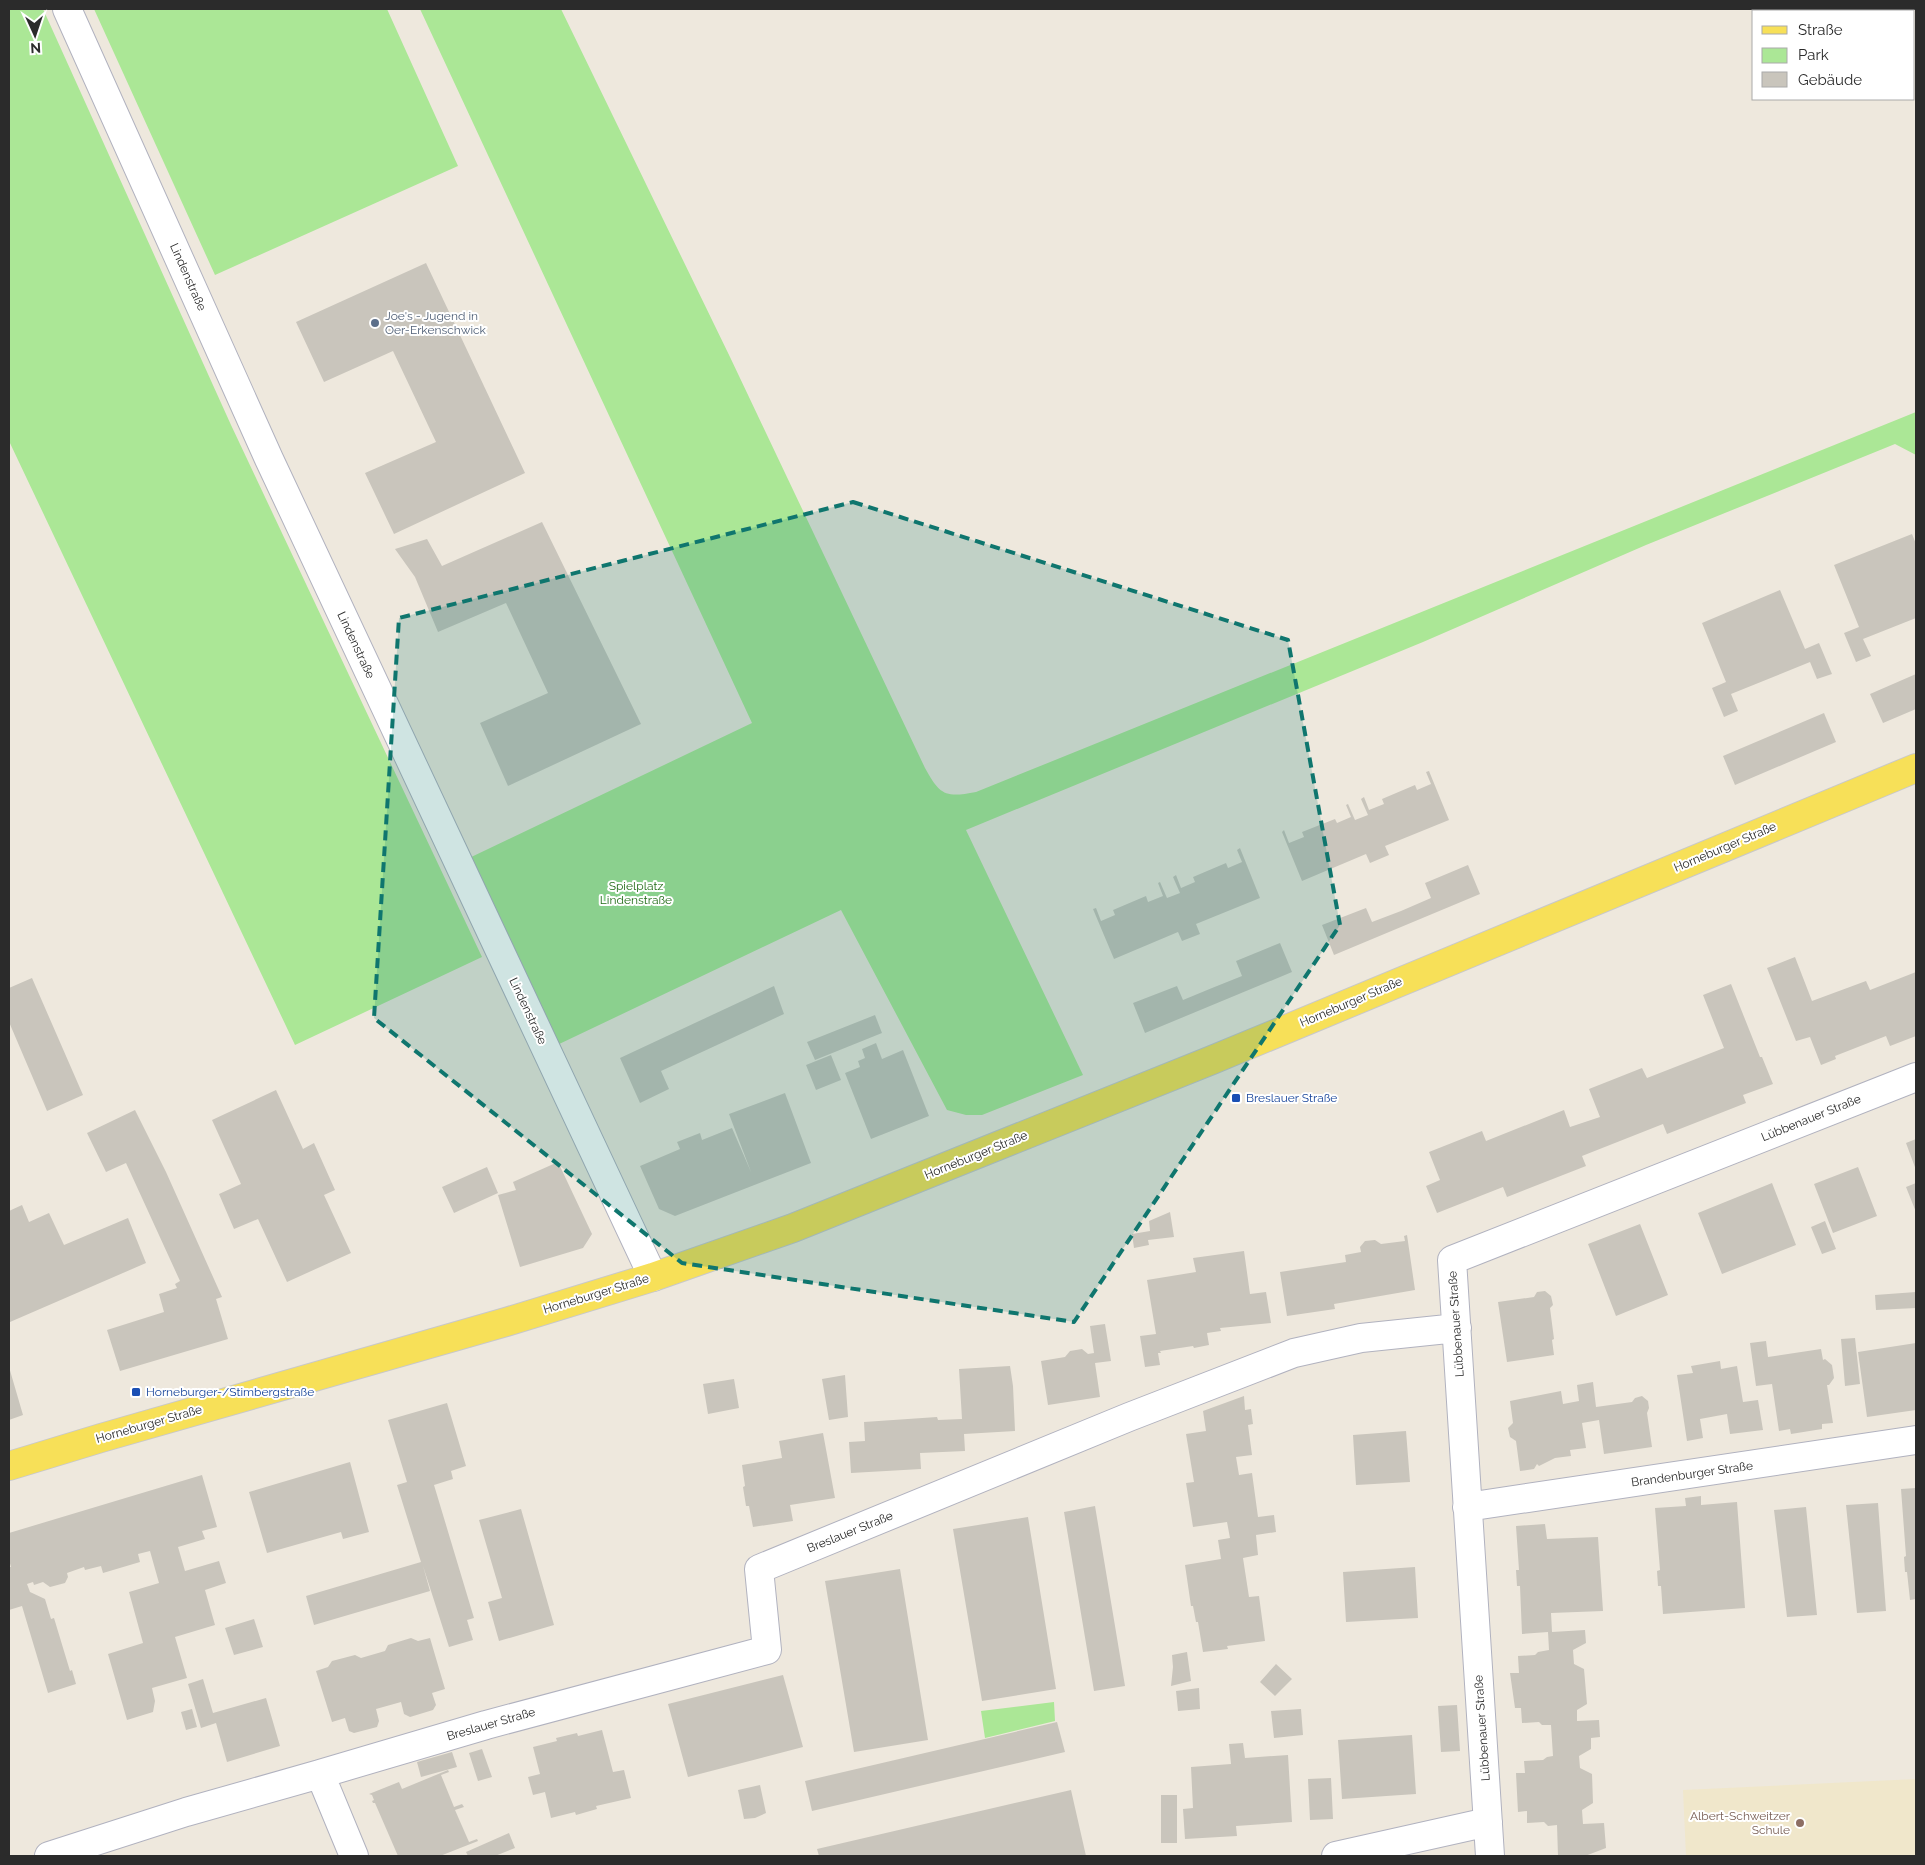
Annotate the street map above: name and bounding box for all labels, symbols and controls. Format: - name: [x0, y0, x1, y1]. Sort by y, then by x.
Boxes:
- north arrow: [10, 10, 60, 60]
- legend: [1752, 10, 1915, 100]
- text: Straße: [1798, 21, 1843, 39]
- text: N: [30, 40, 41, 56]
- text: Park: [1798, 46, 1829, 64]
- text: Gebäude: [1798, 71, 1862, 89]
- street label: Lindenstraße: [167, 241, 209, 313]
- place label: Joe's - Jugend in Oer-Erkenschwick: [385, 309, 487, 337]
- marker: Joe's - Jugend in Oer-Erkenschwick: [369, 317, 381, 329]
- street label: Lindenstraße: [334, 609, 378, 681]
- street label: Horneburger Straße: [1672, 819, 1778, 875]
- park label: Spielplatz Lindenstraße: [600, 879, 672, 907]
- street label: Horneburger Straße: [1298, 974, 1404, 1030]
- street label: Lindenstraße: [506, 975, 550, 1047]
- place label: Breslauer Straße: [1246, 1091, 1337, 1105]
- marker: Breslauer Straße: [1230, 1092, 1242, 1104]
- street label: Lübbenauer Straße: [1759, 1092, 1863, 1144]
- street label: Horneburger Straße: [922, 1128, 1030, 1182]
- street label: Horneburger Straße: [541, 1271, 651, 1317]
- street label: Lübbenauer Straße: [1445, 1271, 1467, 1377]
- place label: Horneburger-/Stimbergstraße: [146, 1385, 314, 1399]
- marker: Horneburger-/Stimbergstraße: [130, 1386, 142, 1398]
- street label: Horneburger Straße: [94, 1402, 204, 1446]
- street label: Brandenburger Straße: [1630, 1459, 1754, 1489]
- street label: Breslauer Straße: [805, 1508, 895, 1556]
- street label: Lübbenauer Straße: [1471, 1675, 1493, 1781]
- street label: Breslauer Straße: [445, 1705, 537, 1743]
- place label: Albert-Schweitzer Schule: [1690, 1809, 1791, 1837]
- marker: Albert-Schweitzer Schule: [1794, 1817, 1806, 1829]

